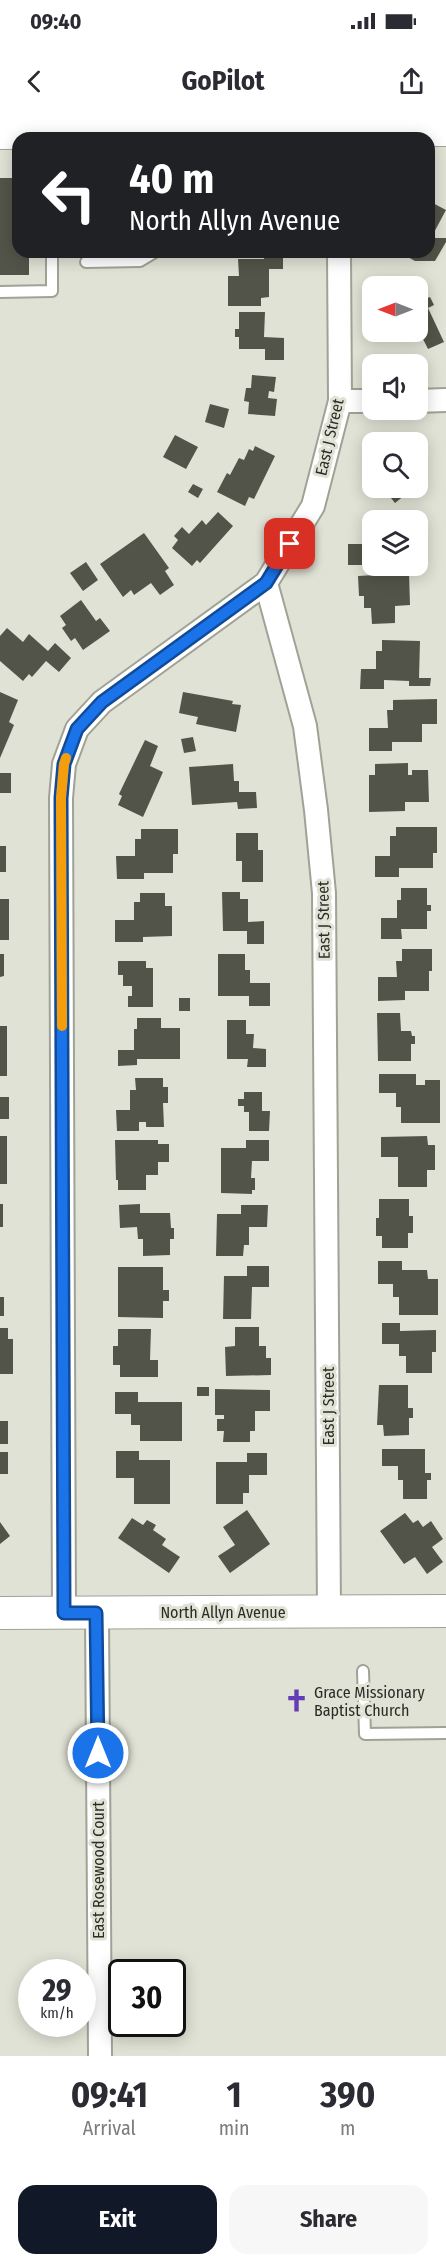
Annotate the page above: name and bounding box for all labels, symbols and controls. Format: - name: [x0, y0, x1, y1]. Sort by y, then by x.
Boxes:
- text: 09:40: [30, 8, 81, 35]
- icon: back: [18, 65, 51, 98]
- text: GoPilot: [181, 65, 265, 97]
- icon: share: [395, 65, 428, 98]
- text: 40 m: [129, 154, 214, 204]
- icon: left: [30, 156, 108, 234]
- text: North Allyn Avenue: [129, 205, 340, 237]
- north arrow: [362, 276, 428, 342]
- map controls: [362, 276, 428, 576]
- button: sound: [362, 354, 428, 420]
- street label: East J Street: [311, 396, 348, 477]
- button: search: [362, 432, 428, 498]
- button: layers: [362, 510, 428, 576]
- pin: [264, 518, 315, 569]
- icon: arrive: [273, 527, 306, 560]
- street label: East J Street: [313, 880, 334, 959]
- street label: East J Street: [319, 1366, 338, 1445]
- street label: North Allyn Avenue: [160, 1603, 286, 1622]
- place label: Grace Missionary Baptist Church: [314, 1683, 426, 1720]
- church icon: Grace Missionary Baptist Church: [283, 1688, 309, 1714]
- position arrow: [66, 1721, 130, 1785]
- street label: East Rosewood Court: [89, 1800, 108, 1939]
- speed limit sign: 30: [108, 1959, 186, 2037]
- text: 29: [42, 1973, 72, 2009]
- text: km/h: [40, 2004, 74, 2022]
- text: 09:41: [71, 2073, 148, 2117]
- text: 1: [227, 2073, 242, 2117]
- text: 390: [320, 2073, 375, 2117]
- text: Arrival: [83, 2116, 136, 2140]
- text: min: [219, 2116, 250, 2140]
- text: m: [340, 2116, 356, 2140]
- button: Exit: [18, 2185, 217, 2254]
- button: Share: [229, 2185, 428, 2254]

